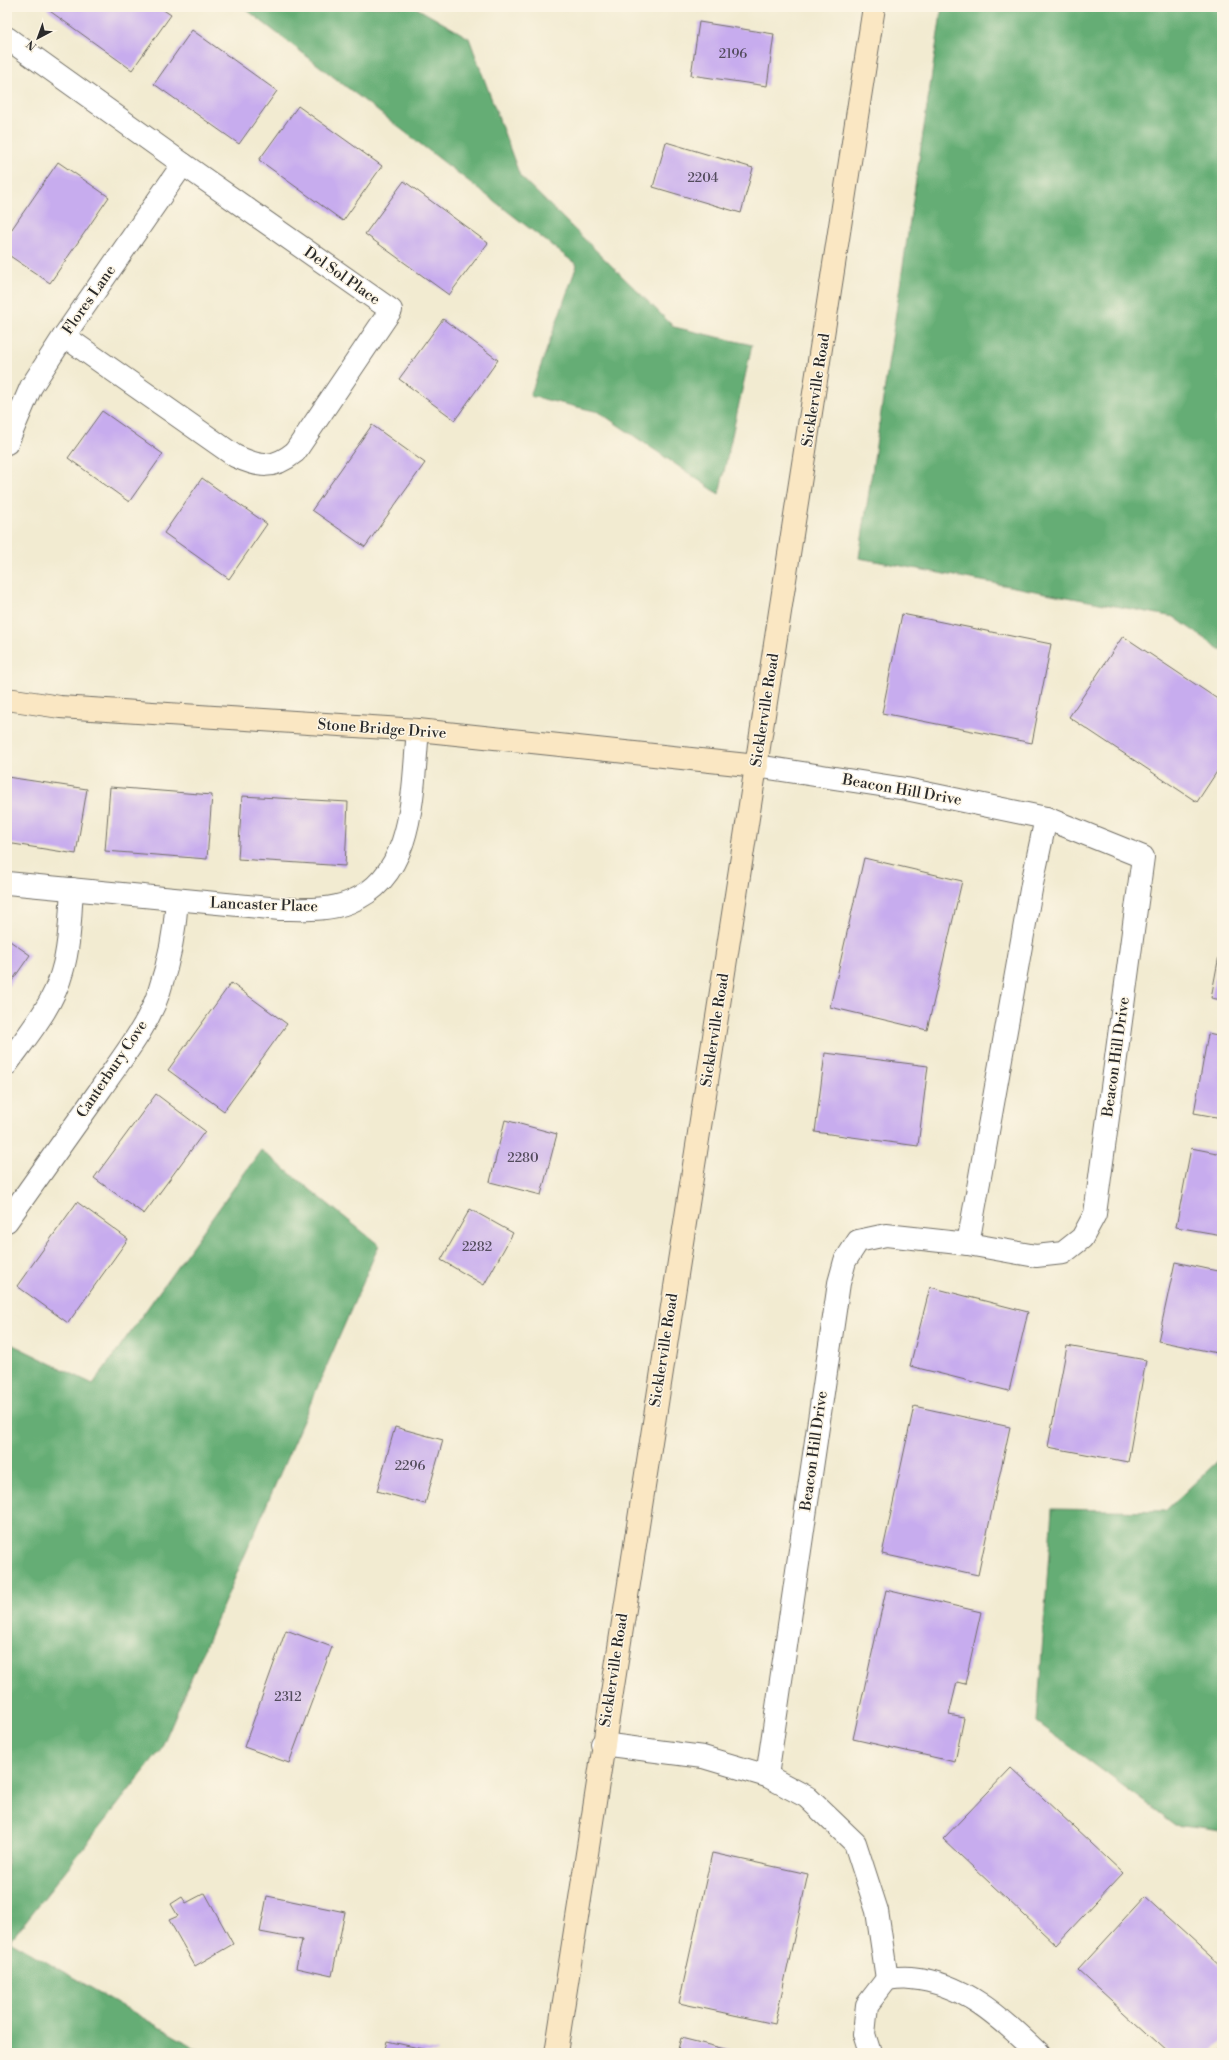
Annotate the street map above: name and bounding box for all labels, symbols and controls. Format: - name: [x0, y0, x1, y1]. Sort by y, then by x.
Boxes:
- north arrow: [18, 18, 58, 58]
- text: N: [24, 36, 40, 53]
- house number: 2196: [719, 46, 747, 62]
- house number: 2204: [687, 170, 719, 186]
- street label: Del Sol Place: [300, 243, 384, 309]
- street label: Flores Lane: [58, 262, 120, 338]
- street label: Sicklerville Road: [798, 331, 834, 448]
- street label: Sicklerville Road: [747, 651, 783, 768]
- street label: Stone Bridge Drive: [317, 715, 447, 743]
- street label: Beacon Hill Drive: [840, 770, 963, 810]
- street label: Lancaster Place: [210, 894, 318, 916]
- street label: Sicklerville Road: [697, 971, 733, 1088]
- street label: Beacon Hill Drive: [1098, 996, 1134, 1119]
- street label: Canterbury Cove: [72, 1017, 152, 1121]
- house number: 2280: [507, 1150, 539, 1166]
- house number: 2282: [462, 1239, 492, 1255]
- street label: Sicklerville Road: [646, 1291, 682, 1408]
- street label: Beacon Hill Drive: [796, 1390, 832, 1513]
- house number: 2296: [395, 1458, 425, 1474]
- street label: Sicklerville Road: [596, 1611, 632, 1728]
- house number: 2312: [274, 1689, 302, 1705]

